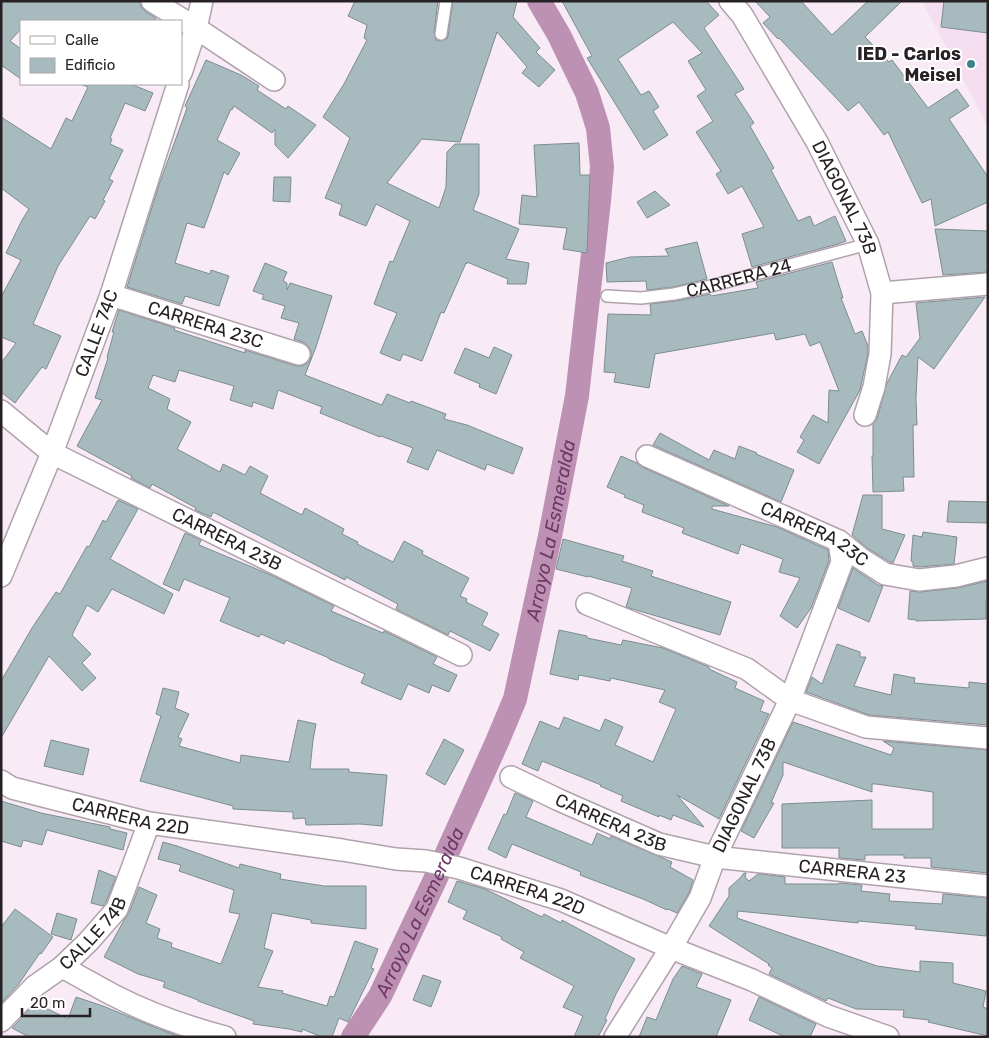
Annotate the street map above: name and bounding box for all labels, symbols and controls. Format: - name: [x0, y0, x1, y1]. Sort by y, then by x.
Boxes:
- legend: [20, 20, 182, 85]
- text: Calle: [65, 31, 99, 49]
- place label: IED - Carlos Meisel: [857, 43, 961, 86]
- text: Edificio: [65, 56, 115, 74]
- marker: IED - Carlos Meisel: [965, 58, 977, 70]
- street label: DIAGONAL 73B: [807, 137, 881, 257]
- street label: CARRERA 24: [684, 254, 794, 302]
- street label: CALLE 74C: [70, 287, 123, 380]
- street label: CARRERA 23C: [145, 296, 266, 353]
- water label: Arroyo La Esmeralda: [521, 438, 580, 624]
- street label: CARRERA 23C: [757, 497, 873, 571]
- street label: CARRERA 23B: [168, 503, 285, 576]
- street label: DIAGONAL 73B: [708, 734, 781, 856]
- street label: CARRERA 23B: [552, 789, 669, 856]
- street label: CARRERA 22D: [69, 793, 191, 840]
- water label: Arroyo La Esmeralda: [370, 824, 469, 1001]
- street label: CARRERA 23: [798, 855, 907, 888]
- street label: CARRERA 22D: [467, 861, 588, 920]
- street label: CALLE 74B: [55, 894, 131, 975]
- scale bar: [22, 986, 90, 1018]
- text: 20 m: [30, 994, 65, 1012]

